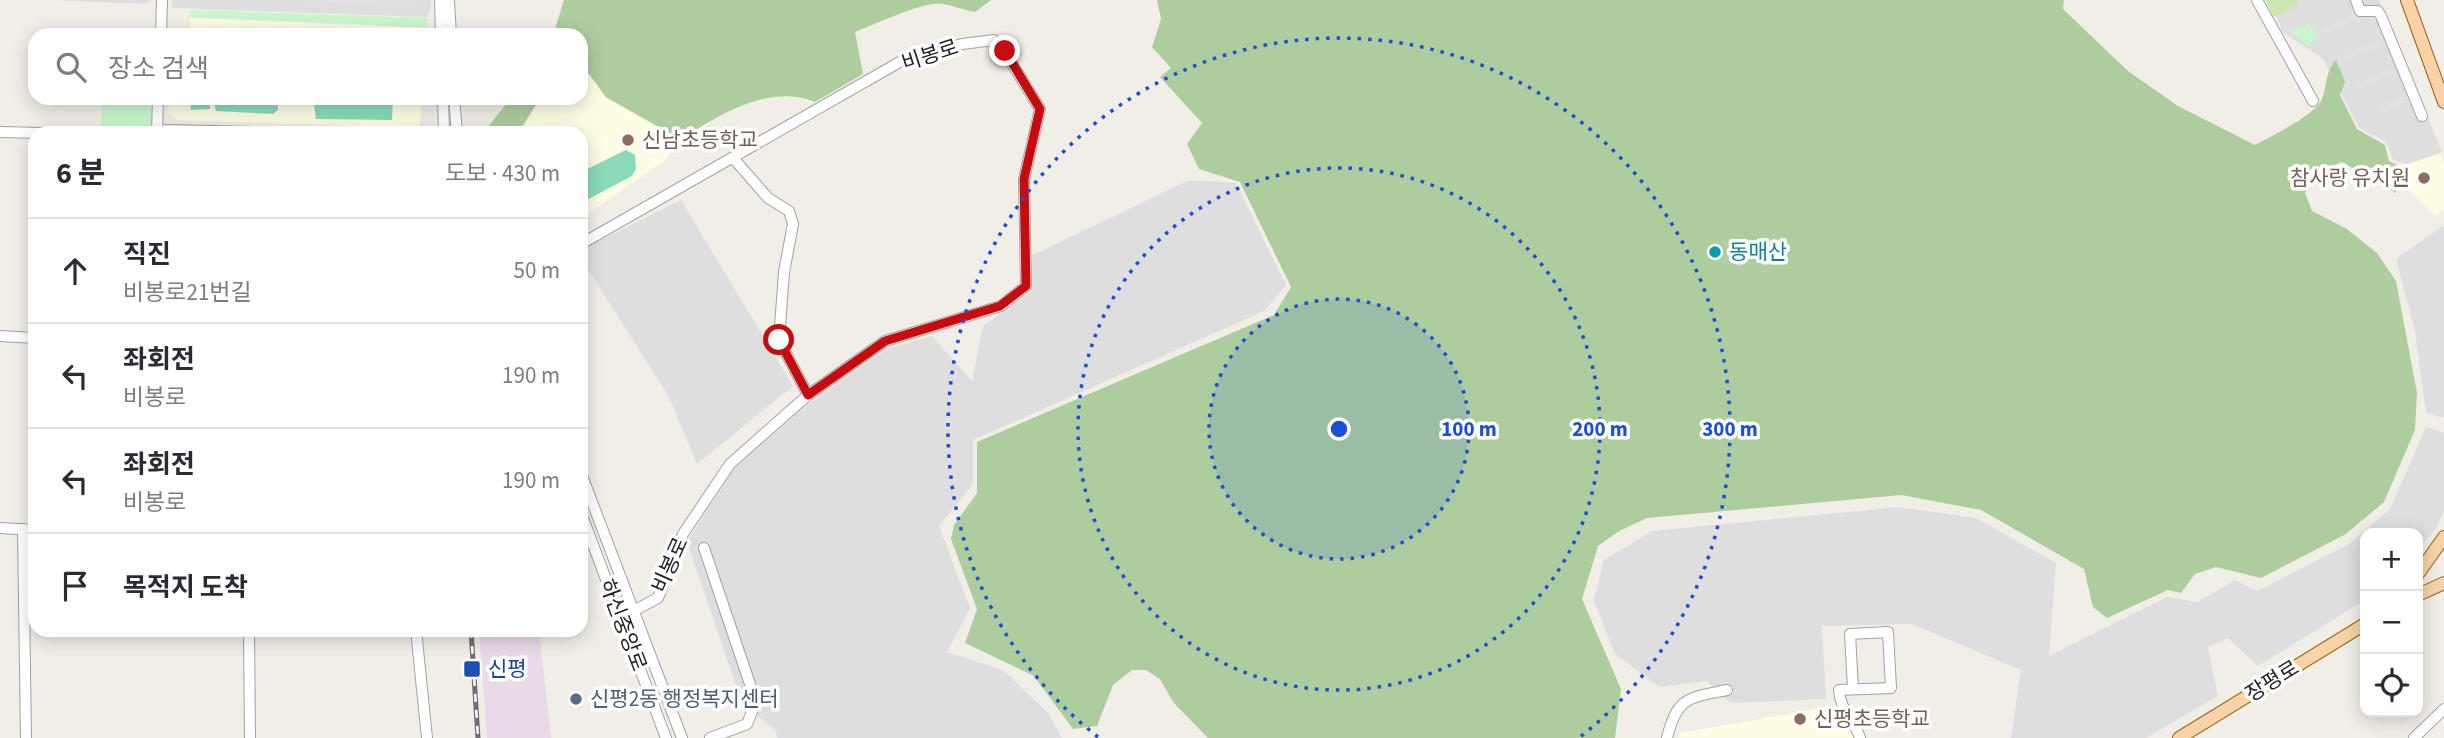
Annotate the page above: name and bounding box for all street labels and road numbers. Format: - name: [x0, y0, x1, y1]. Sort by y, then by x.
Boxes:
- street label: 비봉로: [898, 32, 962, 78]
- street label: 비봉로: [645, 532, 695, 598]
- street label: 하신중앙로: [592, 575, 654, 675]
- street label: 장평로: [2239, 653, 2305, 709]

